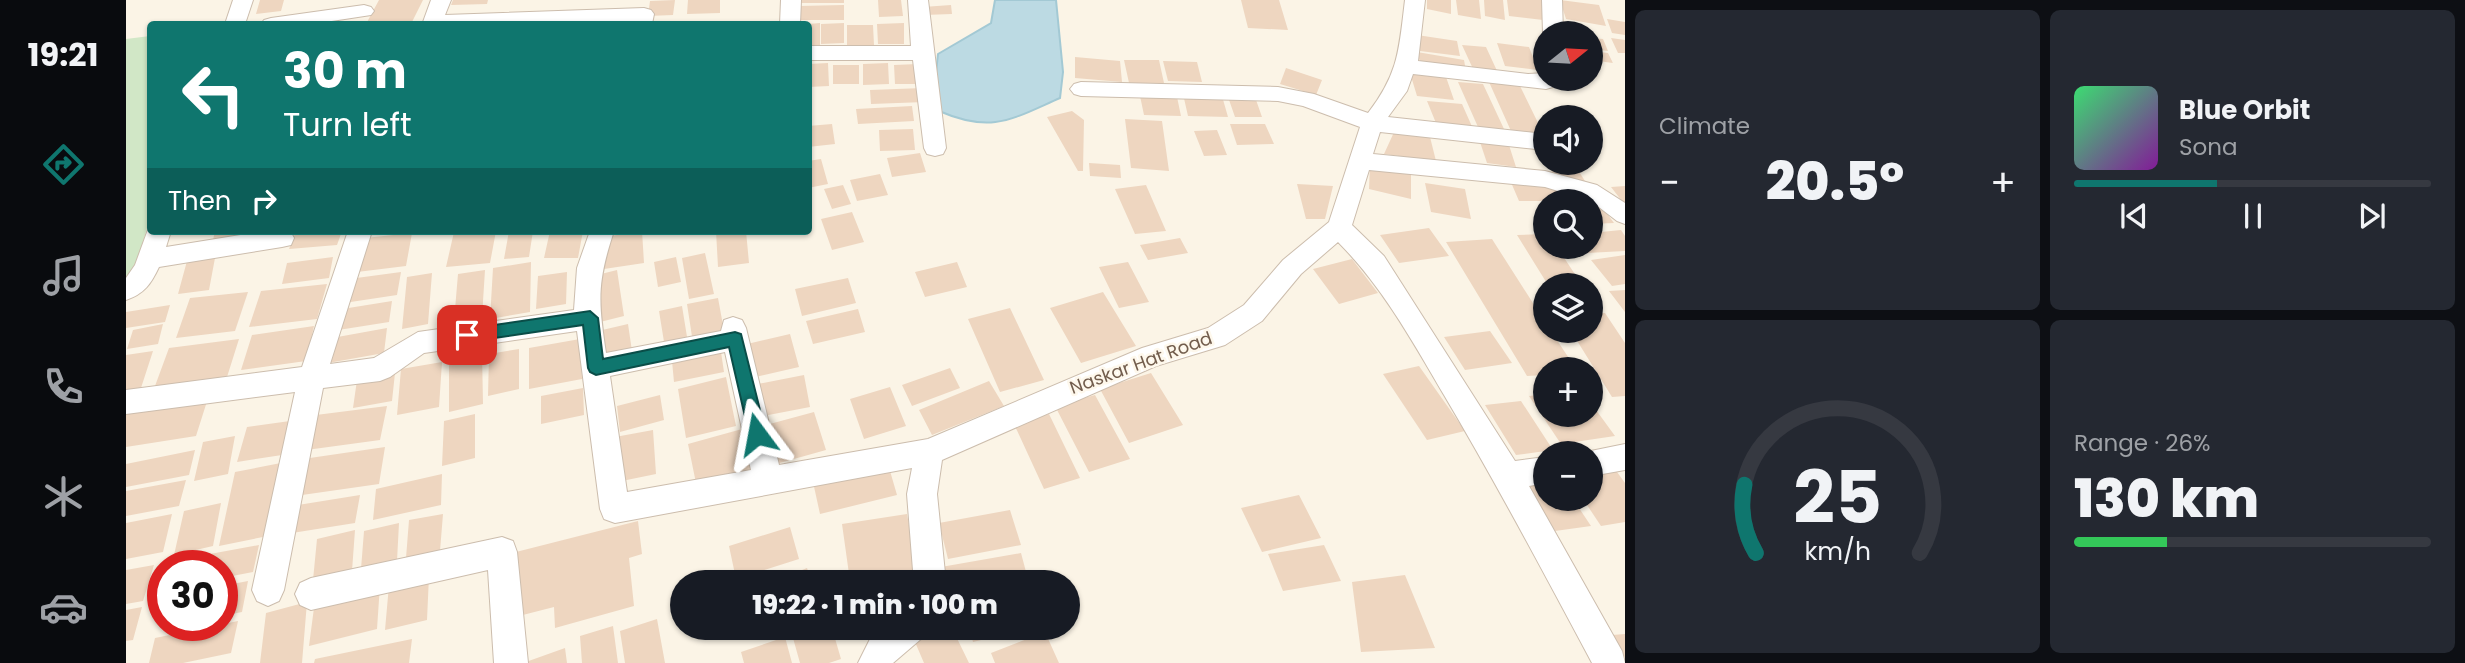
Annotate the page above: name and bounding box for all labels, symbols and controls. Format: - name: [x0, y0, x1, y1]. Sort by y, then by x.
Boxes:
- north arrow: [1533, 21, 1603, 91]
- map controls: [1533, 21, 1603, 511]
- text: 19:21: [27, 32, 99, 77]
- text: 30 m: [283, 37, 407, 105]
- icon: left: [168, 49, 259, 140]
- text: Blue Orbit: [2179, 92, 2310, 128]
- text: Turn left: [283, 102, 412, 147]
- button: sound: [1533, 105, 1603, 175]
- text: Climate: [1659, 110, 1750, 142]
- text: Sona: [2179, 131, 2238, 163]
- icon: directions: [39, 140, 88, 189]
- text: 20.5°: [1766, 145, 1904, 218]
- text: −: [1659, 156, 1680, 209]
- text: +: [1990, 156, 2016, 209]
- icon: right: [245, 182, 283, 220]
- text: Then: [168, 183, 231, 219]
- button: search: [1533, 189, 1603, 259]
- icon: previous: [2115, 197, 2153, 235]
- icon: pause: [2234, 197, 2272, 235]
- icon: next: [2353, 197, 2391, 235]
- icon: music: [39, 251, 88, 300]
- button: layers: [1533, 273, 1603, 343]
- pin: [437, 305, 497, 365]
- icon: arrive: [448, 316, 486, 354]
- street label: Naskar Hat Road: [1066, 325, 1216, 400]
- button: +: [1533, 357, 1603, 427]
- icon: phone: [39, 362, 88, 411]
- position arrow: [720, 397, 794, 471]
- text: Range · 26%: [2074, 427, 2211, 459]
- button: −: [1533, 441, 1603, 511]
- text: 25: [1793, 447, 1882, 548]
- text: 130 km: [2074, 462, 2259, 535]
- icon: climate: [39, 472, 88, 521]
- text: km/h: [1804, 533, 1871, 568]
- speed limit sign: 30: [147, 550, 238, 641]
- icon: car: [39, 583, 88, 632]
- text: 19:22 · 1 min · 100 m: [752, 587, 998, 623]

